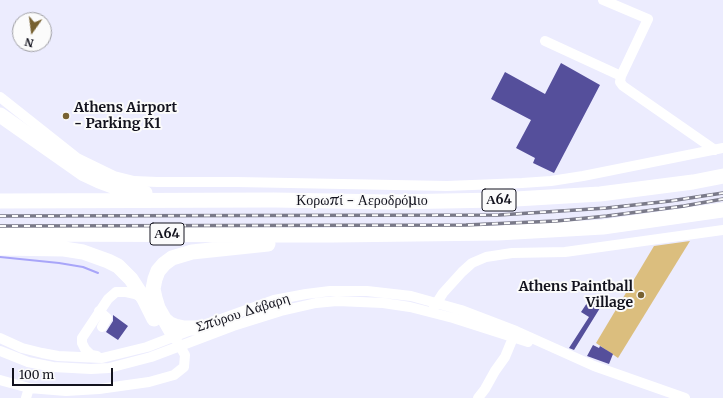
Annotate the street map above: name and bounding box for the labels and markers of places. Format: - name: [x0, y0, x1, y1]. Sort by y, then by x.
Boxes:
- place label: Athens Airport - Parking K1: [74, 100, 177, 132]
- marker: Athens Airport - Parking K1: [61, 111, 71, 121]
- place label: Athens Paintball Village: [519, 279, 633, 312]
- marker: Athens Paintball Village: [636, 290, 646, 300]

